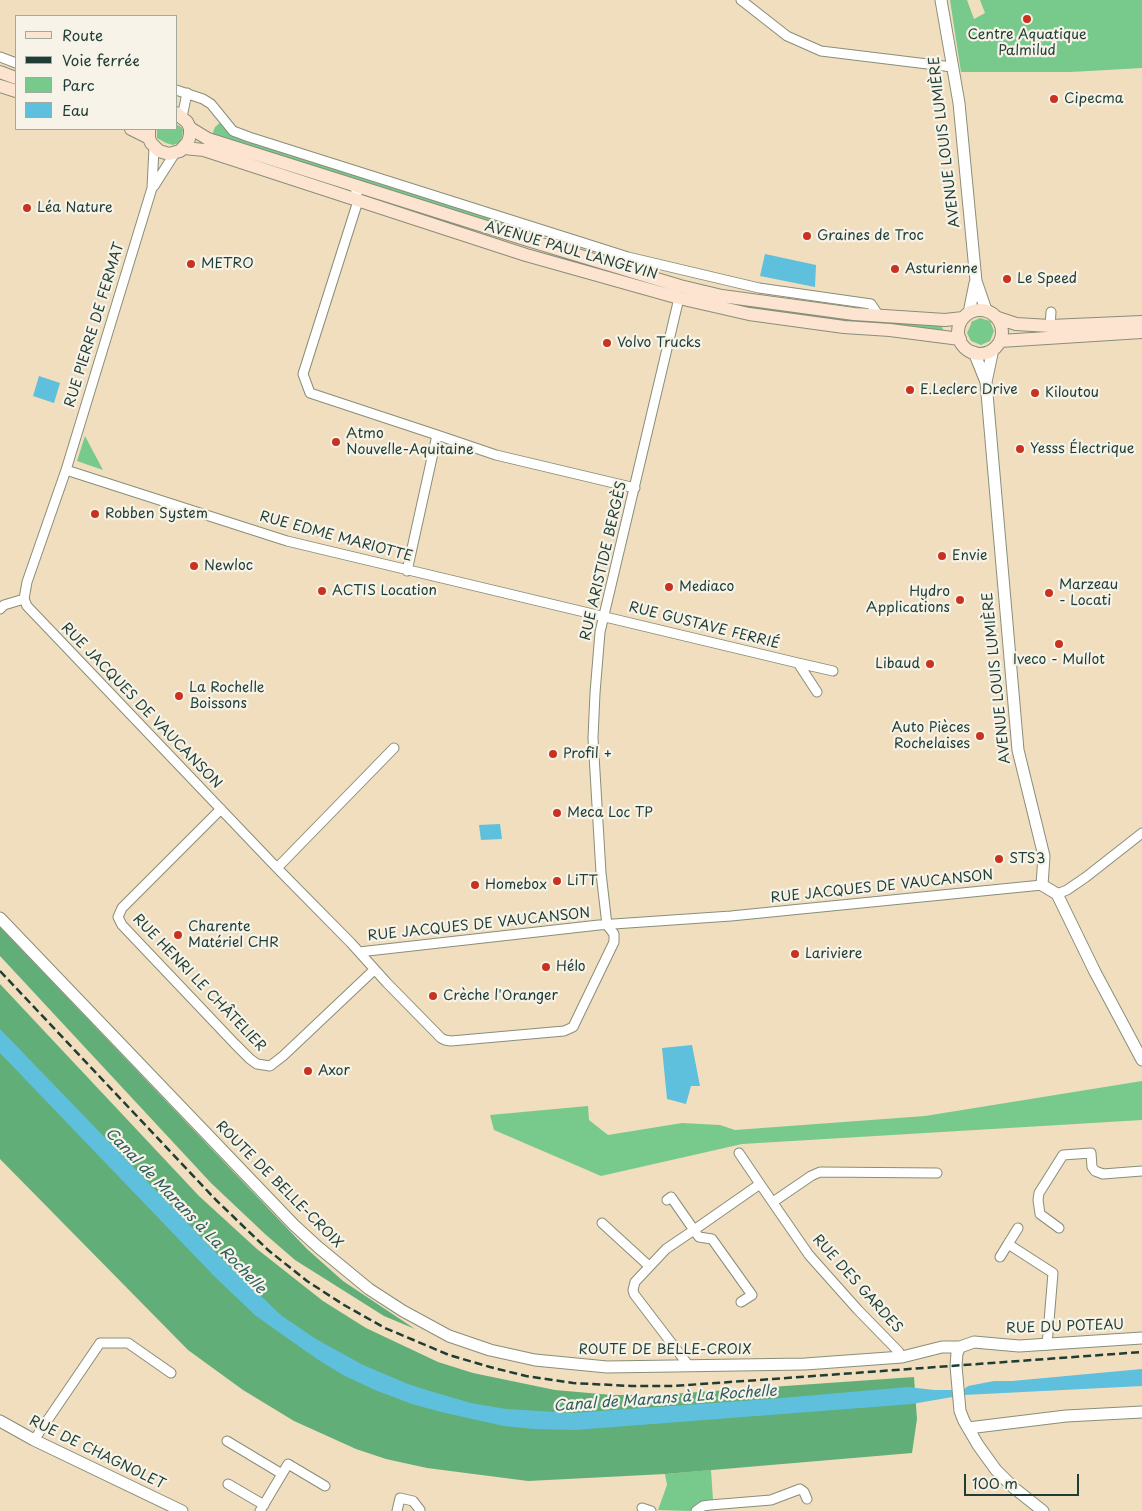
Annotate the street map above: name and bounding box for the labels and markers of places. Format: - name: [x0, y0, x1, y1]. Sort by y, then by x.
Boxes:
- marker: Centre Aquatique Palmilud: [1021, 13, 1033, 25]
- place label: Centre Aquatique Palmilud: [967, 27, 1087, 59]
- place label: Cipecma: [1064, 91, 1123, 107]
- marker: Cipecma: [1048, 93, 1060, 105]
- place label: Léa Nature: [37, 200, 113, 216]
- marker: Léa Nature: [21, 202, 33, 214]
- place label: Graines de Troc: [817, 228, 924, 244]
- marker: Graines de Troc: [801, 230, 813, 242]
- place label: METRO: [201, 256, 254, 272]
- marker: METRO: [185, 258, 197, 270]
- place label: Asturienne: [905, 261, 978, 277]
- marker: Asturienne: [889, 263, 901, 275]
- place label: Le Speed: [1017, 271, 1077, 287]
- marker: Le Speed: [1001, 273, 1013, 285]
- place label: Volvo Trucks: [617, 335, 701, 351]
- marker: Volvo Trucks: [601, 337, 613, 349]
- place label: E.Leclerc Drive: [920, 382, 1018, 398]
- marker: E.Leclerc Drive: [904, 384, 916, 396]
- place label: Kiloutou: [1045, 385, 1099, 401]
- marker: Kiloutou: [1029, 387, 1041, 399]
- place label: Atmo Nouvelle-Aquitaine: [346, 426, 474, 458]
- marker: Atmo Nouvelle-Aquitaine: [330, 436, 342, 448]
- place label: Yesss Électrique: [1030, 441, 1134, 457]
- marker: Yesss Électrique: [1014, 443, 1026, 455]
- place label: Robben System: [105, 506, 208, 522]
- marker: Robben System: [89, 508, 101, 520]
- place label: Envie: [952, 548, 988, 564]
- marker: Envie: [936, 550, 948, 562]
- place label: Newloc: [204, 558, 253, 574]
- marker: Newloc: [188, 560, 200, 572]
- place label: Marzeau - Locati: [1059, 577, 1118, 610]
- place label: Mediaco: [679, 579, 734, 595]
- marker: Mediaco: [663, 581, 675, 593]
- place label: ACTIS Location: [332, 583, 437, 599]
- place label: Hydro Applications: [866, 584, 950, 616]
- marker: ACTIS Location: [316, 585, 328, 597]
- marker: Marzeau - Locati: [1043, 587, 1055, 599]
- marker: Hydro Applications: [954, 594, 966, 606]
- marker: Iveco - Mullot: [1053, 638, 1065, 650]
- place label: Iveco - Mullot: [1013, 652, 1105, 668]
- place label: Libaud: [875, 656, 920, 672]
- marker: Libaud: [924, 658, 936, 670]
- place label: La Rochelle Boissons: [189, 680, 264, 712]
- marker: La Rochelle Boissons: [173, 690, 185, 702]
- place label: Auto Pièces Rochelaises: [892, 720, 970, 752]
- marker: Auto Pièces Rochelaises: [974, 730, 986, 742]
- place label: Profil +: [563, 746, 612, 762]
- marker: Profil +: [547, 748, 559, 760]
- place label: Meca Loc TP: [567, 805, 653, 821]
- marker: Meca Loc TP: [551, 807, 563, 819]
- place label: STS3: [1009, 851, 1045, 867]
- marker: STS3: [993, 853, 1005, 865]
- place label: LiTT: [567, 873, 598, 889]
- marker: LiTT: [551, 875, 563, 887]
- place label: Homebox: [485, 877, 547, 893]
- marker: Homebox: [469, 879, 481, 891]
- place label: Charente Matériel CHR: [188, 919, 279, 952]
- marker: Charente Matériel CHR: [172, 929, 184, 941]
- place label: Lariviere: [805, 946, 862, 962]
- marker: Lariviere: [789, 948, 801, 960]
- place label: Hélo: [556, 959, 586, 975]
- marker: Hélo: [540, 961, 552, 973]
- place label: Crèche l'Oranger: [443, 988, 558, 1004]
- marker: Crèche l'Oranger: [427, 990, 439, 1002]
- place label: Axor: [318, 1063, 350, 1079]
- marker: Axor: [302, 1065, 314, 1077]

